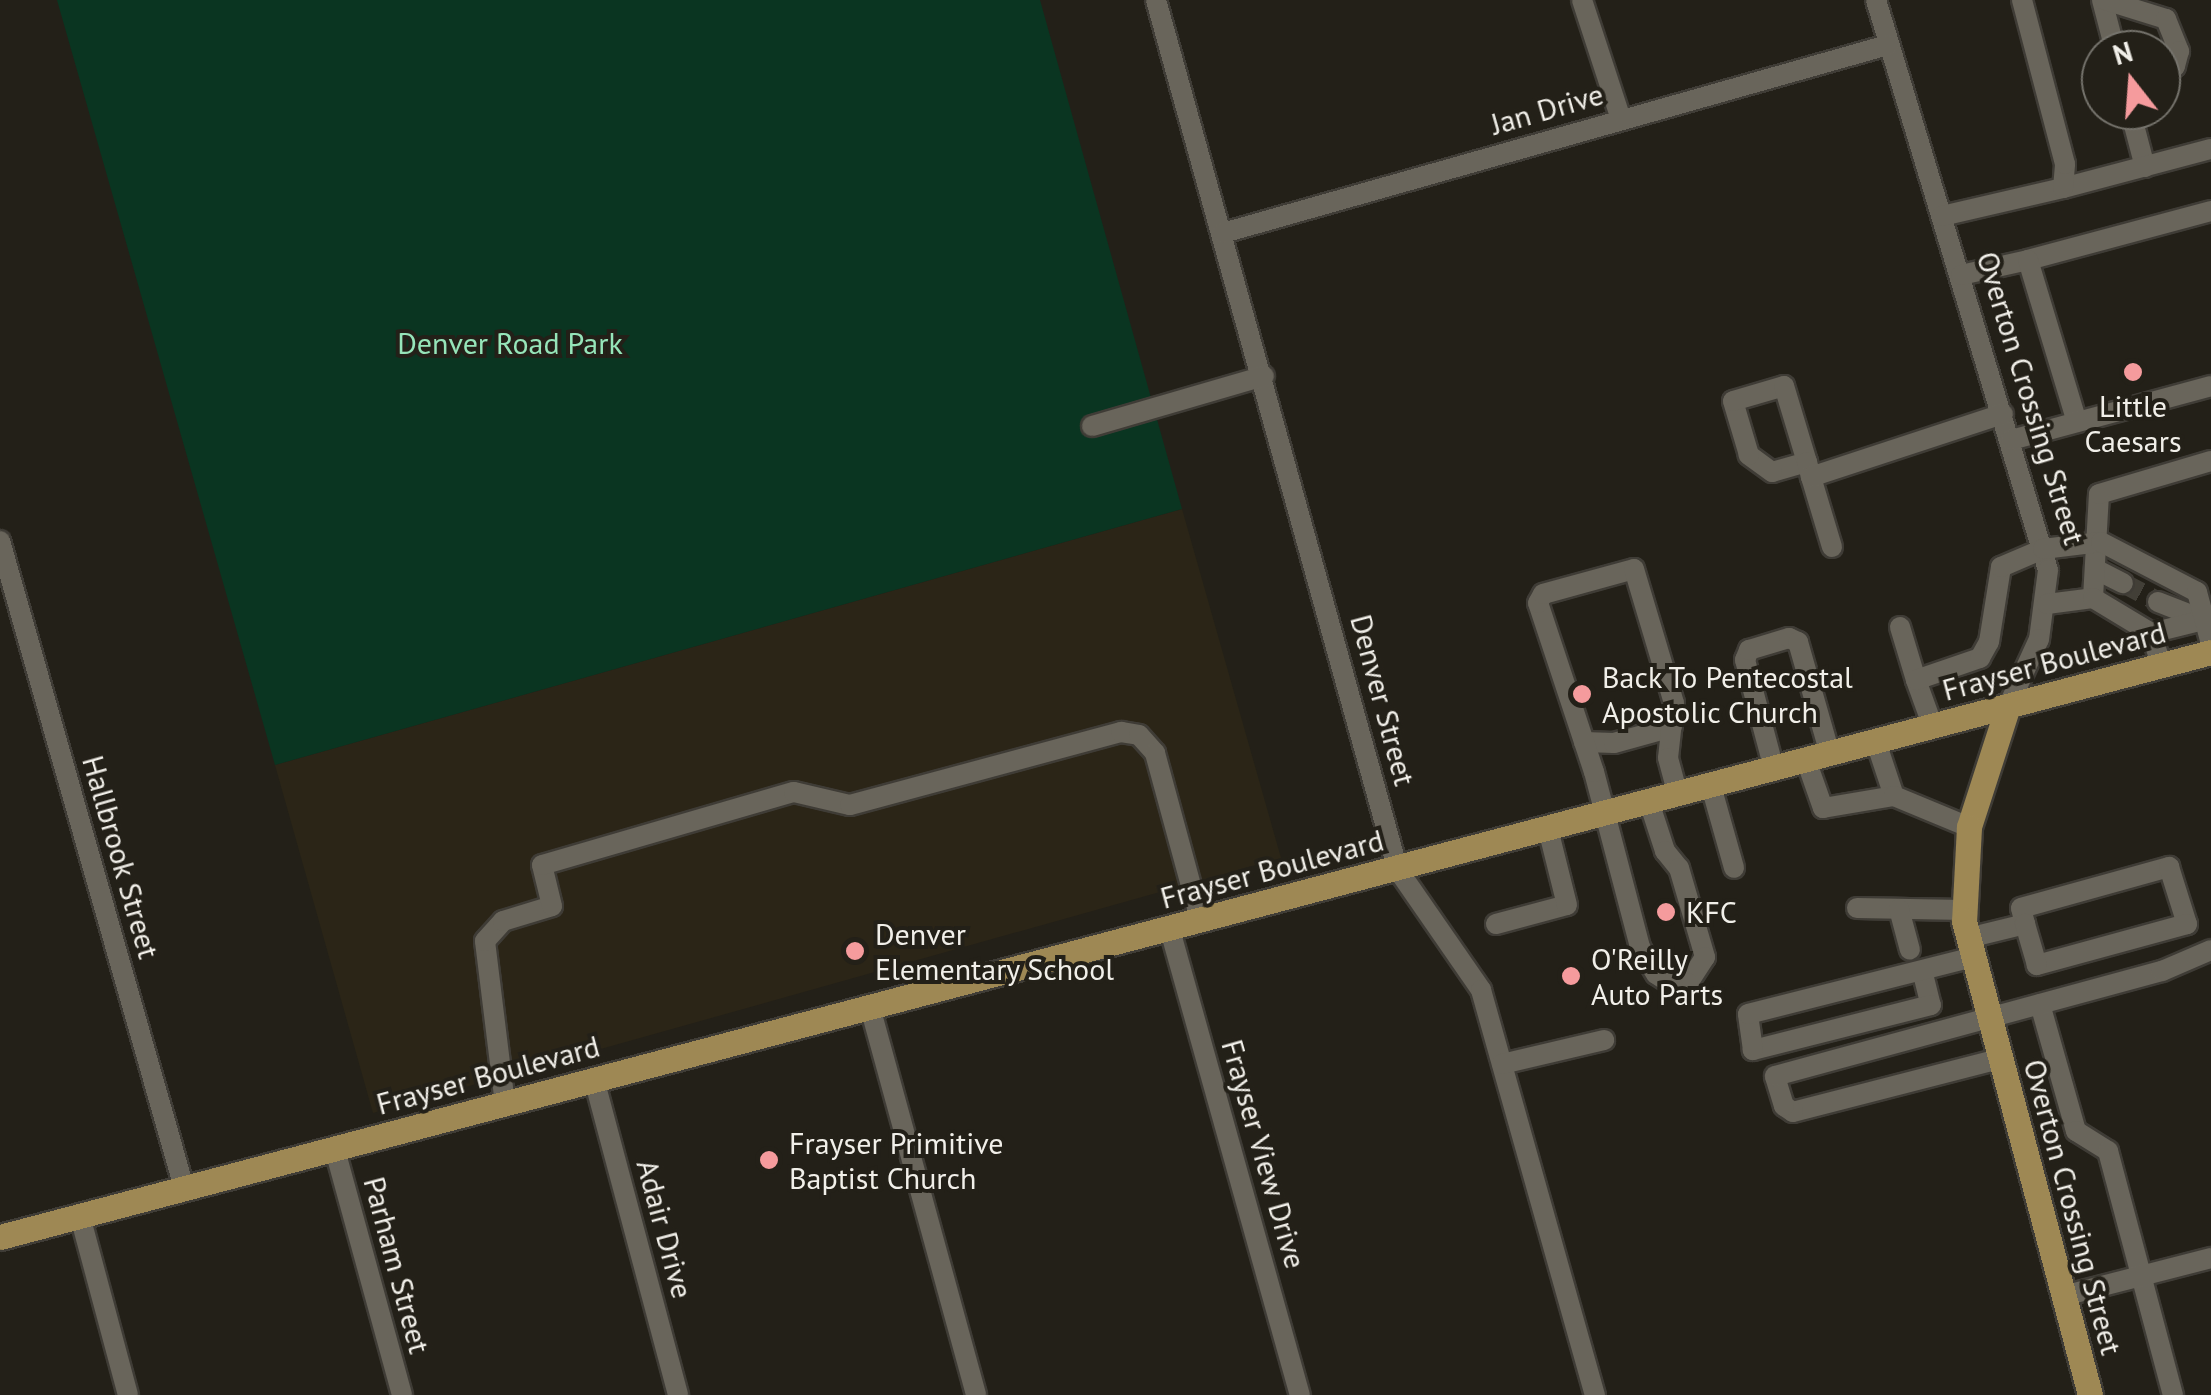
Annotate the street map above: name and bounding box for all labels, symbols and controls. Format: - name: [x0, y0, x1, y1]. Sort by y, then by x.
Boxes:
- north arrow: [2081, 30, 2181, 130]
- text: N: [2108, 32, 2137, 73]
- street label: Jan Drive: [1487, 76, 1607, 142]
- street label: Overton Crossing Street: [1969, 247, 2093, 549]
- park label: Denver Road Park: [397, 325, 623, 361]
- marker: Little Caesars: [2122, 361, 2144, 383]
- place label: Little Caesars: [2084, 388, 2182, 458]
- street label: Denver Street: [1343, 611, 1423, 789]
- street label: Frayser Boulevard: [1939, 614, 2169, 708]
- place label: Back To Pentecostal Apostolic Church: [1602, 659, 1855, 730]
- marker: Back To Pentecostal Apostolic Church: [1571, 683, 1593, 705]
- street label: Hallbrook Street: [75, 751, 167, 963]
- street label: Frayser Boulevard: [1157, 822, 1387, 916]
- place label: KFC: [1686, 894, 1737, 930]
- marker: KFC: [1655, 901, 1677, 923]
- place label: Denver Elementary School: [875, 916, 1115, 986]
- marker: Denver Elementary School: [844, 940, 866, 962]
- place label: O'Reilly Auto Parts: [1591, 941, 1723, 1012]
- marker: O'Reilly Auto Parts: [1560, 965, 1582, 987]
- street label: Frayser Boulevard: [373, 1028, 603, 1122]
- street label: Frayser View Drive: [1214, 1035, 1314, 1273]
- street label: Overton Crossing Street: [2016, 1055, 2130, 1359]
- place label: Frayser Primitive Baptist Church: [789, 1125, 1004, 1196]
- marker: Frayser Primitive Baptist Church: [758, 1149, 780, 1171]
- street label: Adair Drive: [629, 1156, 701, 1302]
- street label: Parham Street: [356, 1173, 438, 1357]

